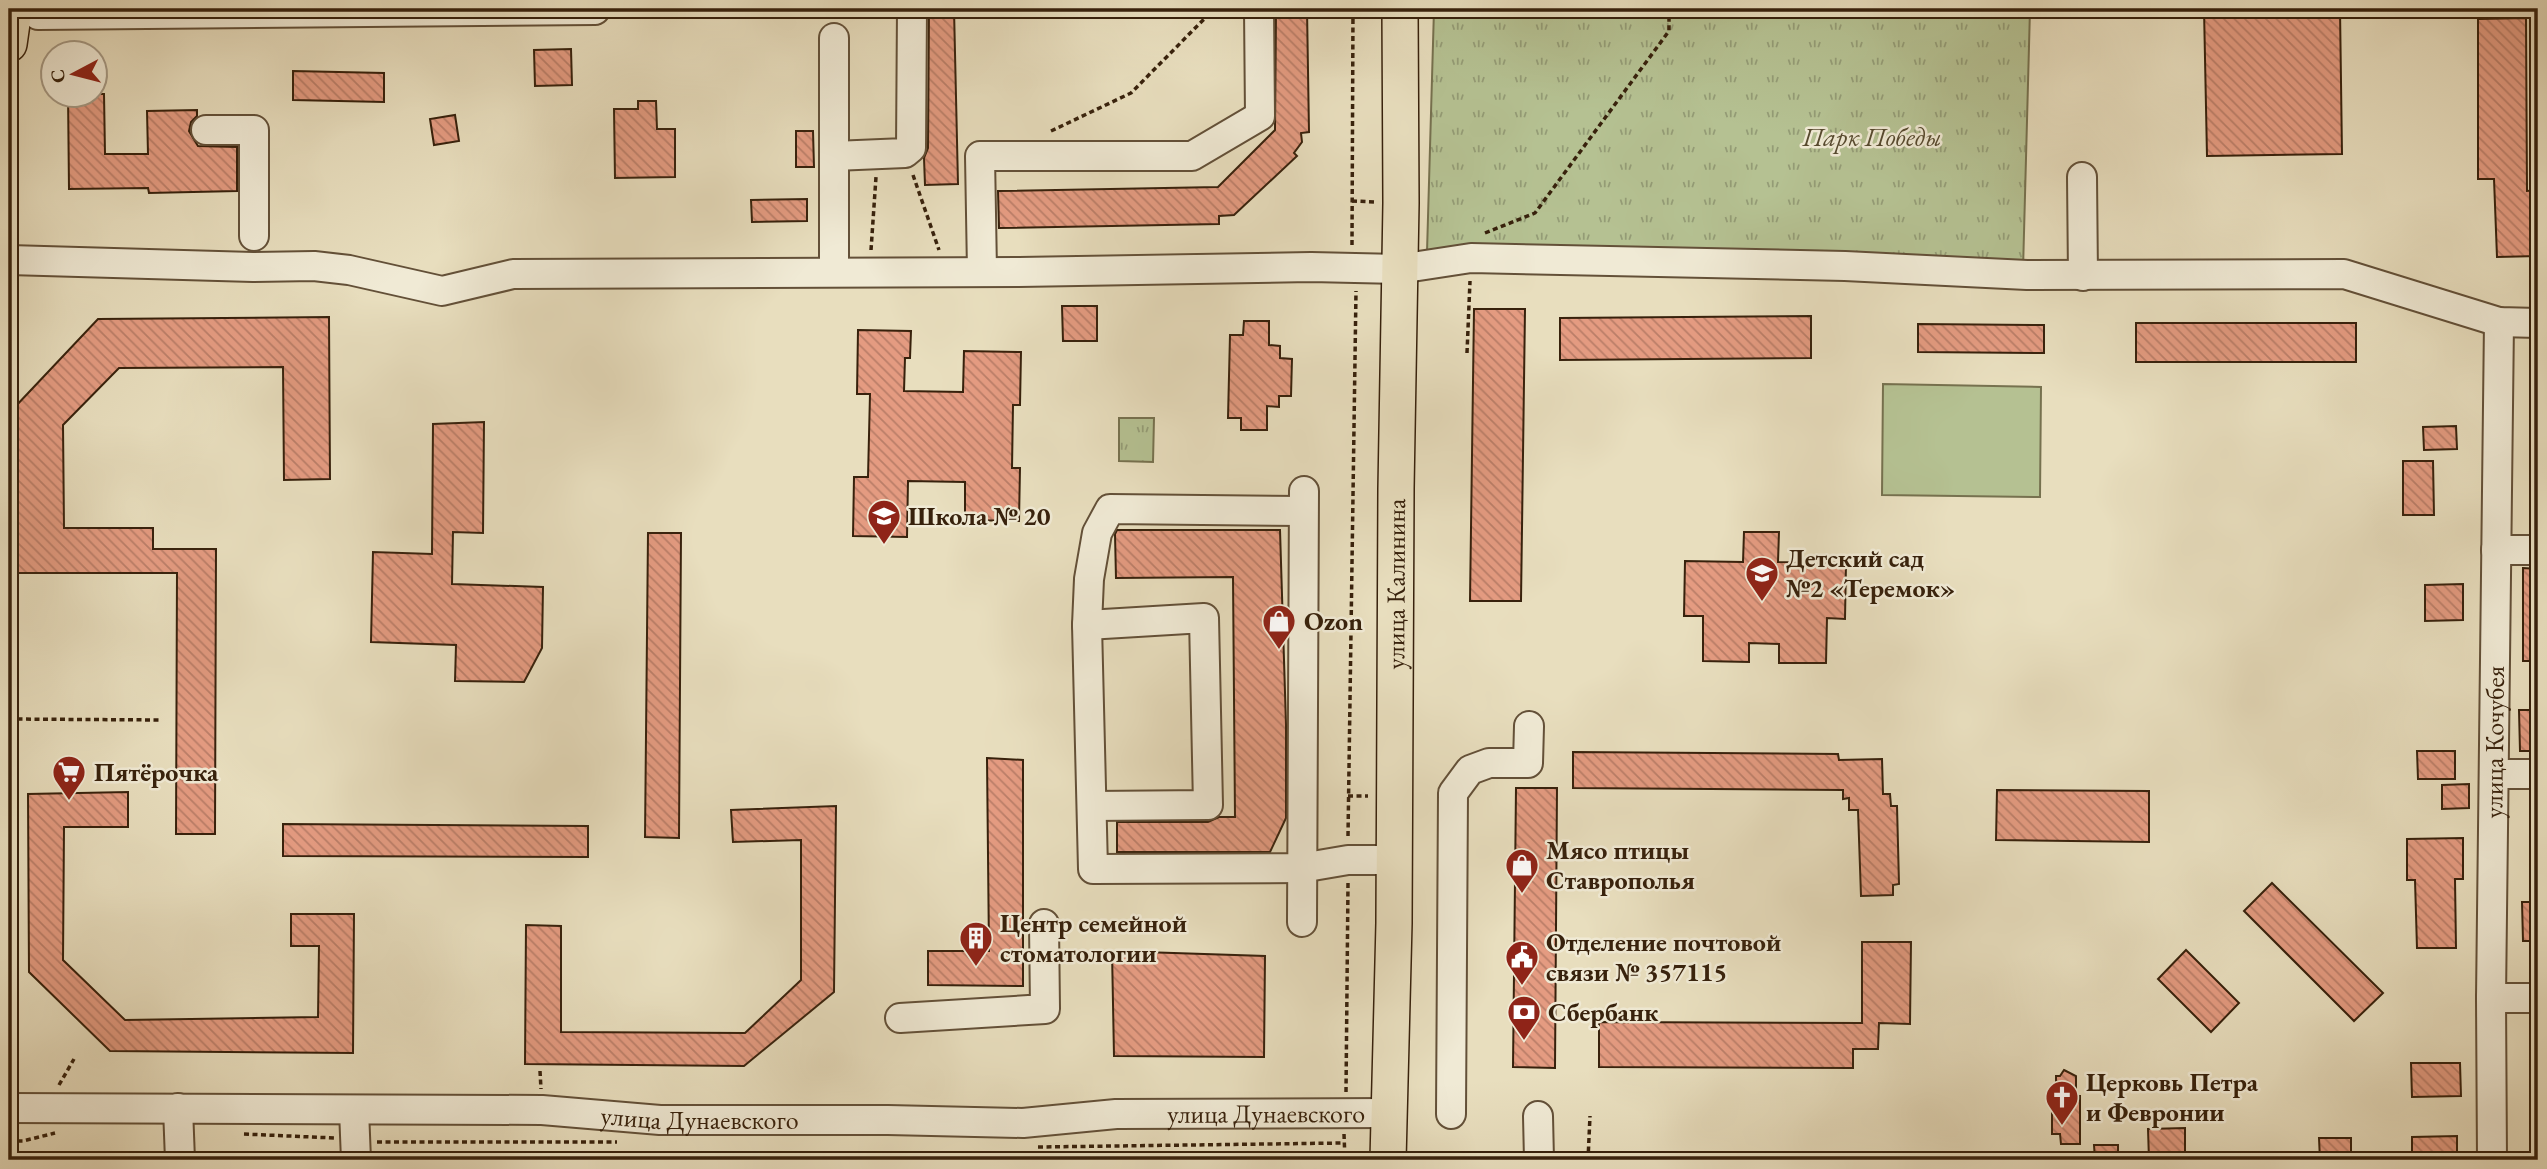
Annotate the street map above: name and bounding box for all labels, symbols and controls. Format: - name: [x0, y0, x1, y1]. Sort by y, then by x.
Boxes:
- north arrow: [38, 38, 108, 108]
- text: С: [44, 68, 71, 84]
- park label: Парк Победы: [1802, 120, 1941, 154]
- school or university icon: Школа № 20: [865, 497, 903, 546]
- street label: улица Калинина: [1378, 498, 1413, 670]
- place label: Школа № 20: [908, 499, 1051, 533]
- place label: Детский сад №2 «Теремок»: [1786, 541, 1955, 605]
- school or university icon: Детский сад №2 «Теремок»: [1743, 554, 1781, 603]
- shop icon: Ozon: [1260, 602, 1298, 651]
- place label: Ozon: [1304, 604, 1363, 638]
- street label: улица Кочубея: [2476, 666, 2512, 819]
- supermarket icon: Пятёрочка: [50, 753, 88, 802]
- place label: Пятёрочка: [94, 755, 219, 789]
- place label: Мясо птицы Ставрополья: [1546, 833, 1695, 897]
- shop icon: Мясо птицы Ставрополья: [1503, 846, 1541, 895]
- place label: Центр cемейной cтоматологии: [1000, 906, 1187, 970]
- building icon: Центр cемейной cтоматологии: [957, 919, 995, 968]
- place label: Отделение почтовой связи № 357115: [1546, 925, 1781, 989]
- public building icon: Отделение почтовой связи № 357115: [1503, 938, 1541, 987]
- bank icon: Сбербанк: [1505, 993, 1543, 1042]
- place label: Сбербанк: [1548, 995, 1659, 1029]
- place label: Церковь Петра и Февронии: [2086, 1065, 2259, 1129]
- church icon: Церковь Петра и Февронии: [2043, 1078, 2081, 1127]
- street label: улица Дунаевского: [1167, 1096, 1365, 1131]
- street label: улица Дунаевского: [599, 1098, 799, 1137]

